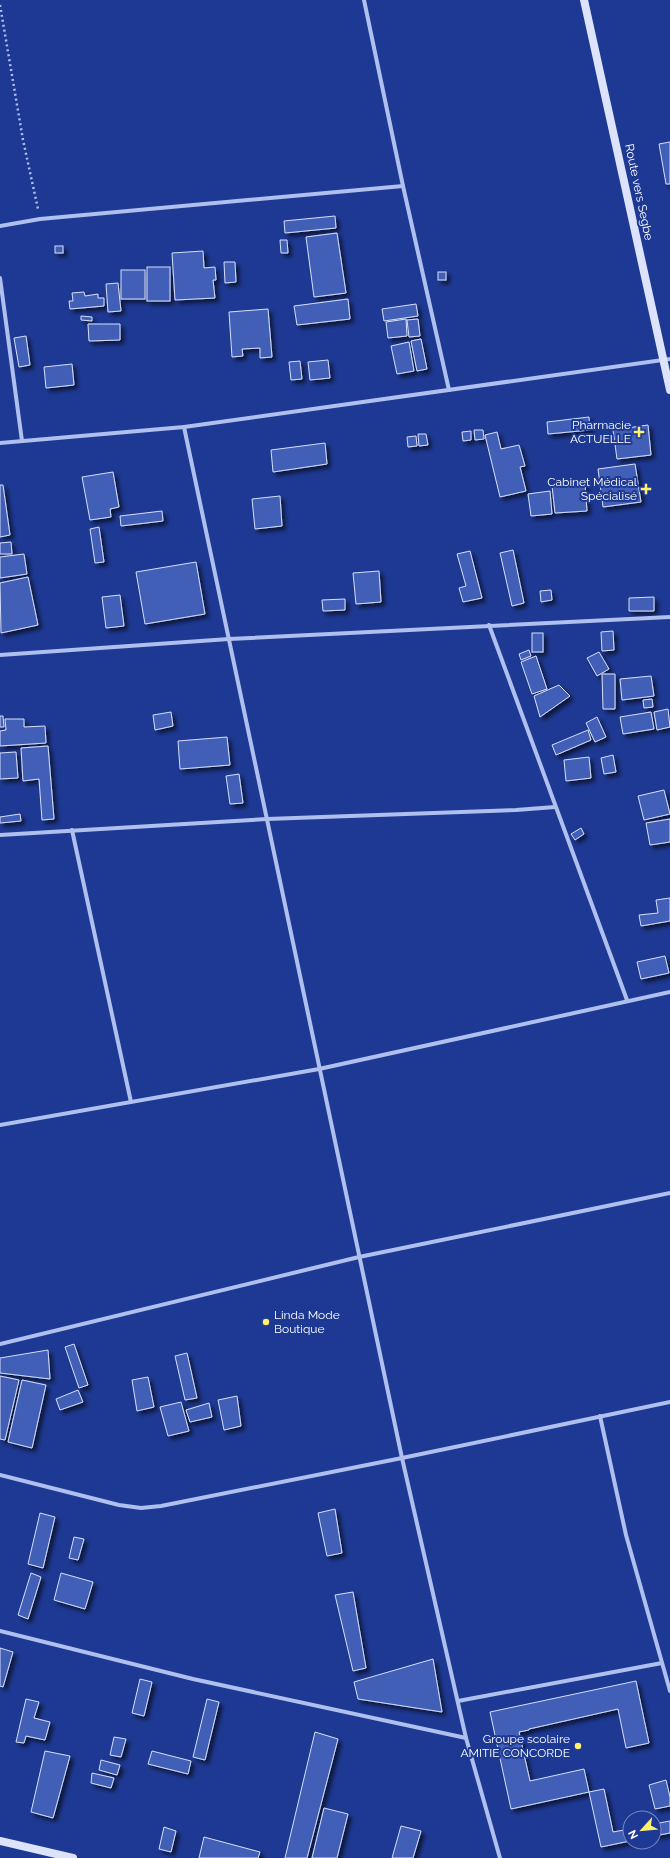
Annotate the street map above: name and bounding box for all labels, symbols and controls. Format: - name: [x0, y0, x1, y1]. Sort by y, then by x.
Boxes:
- street label: Route vers Segbe: [622, 143, 656, 241]
- place label: Pharmacie ACTUELLE: [570, 418, 631, 446]
- marker: Pharmacie ACTUELLE: [634, 427, 644, 437]
- place label: Cabinet Médical Spécialisé: [547, 475, 638, 503]
- marker: Cabinet Médical Spécialisé: [640, 483, 652, 495]
- place label: Linda Mode Boutique: [274, 1308, 340, 1336]
- marker: Linda Mode Boutique: [261, 1317, 271, 1327]
- place label: Groupe scolaire AMITIE CONCORDE: [460, 1732, 570, 1760]
- marker: Groupe scolaire AMITIE CONCORDE: [573, 1741, 583, 1751]
- north arrow: [622, 1810, 662, 1850]
- text: N: [626, 1828, 641, 1841]

